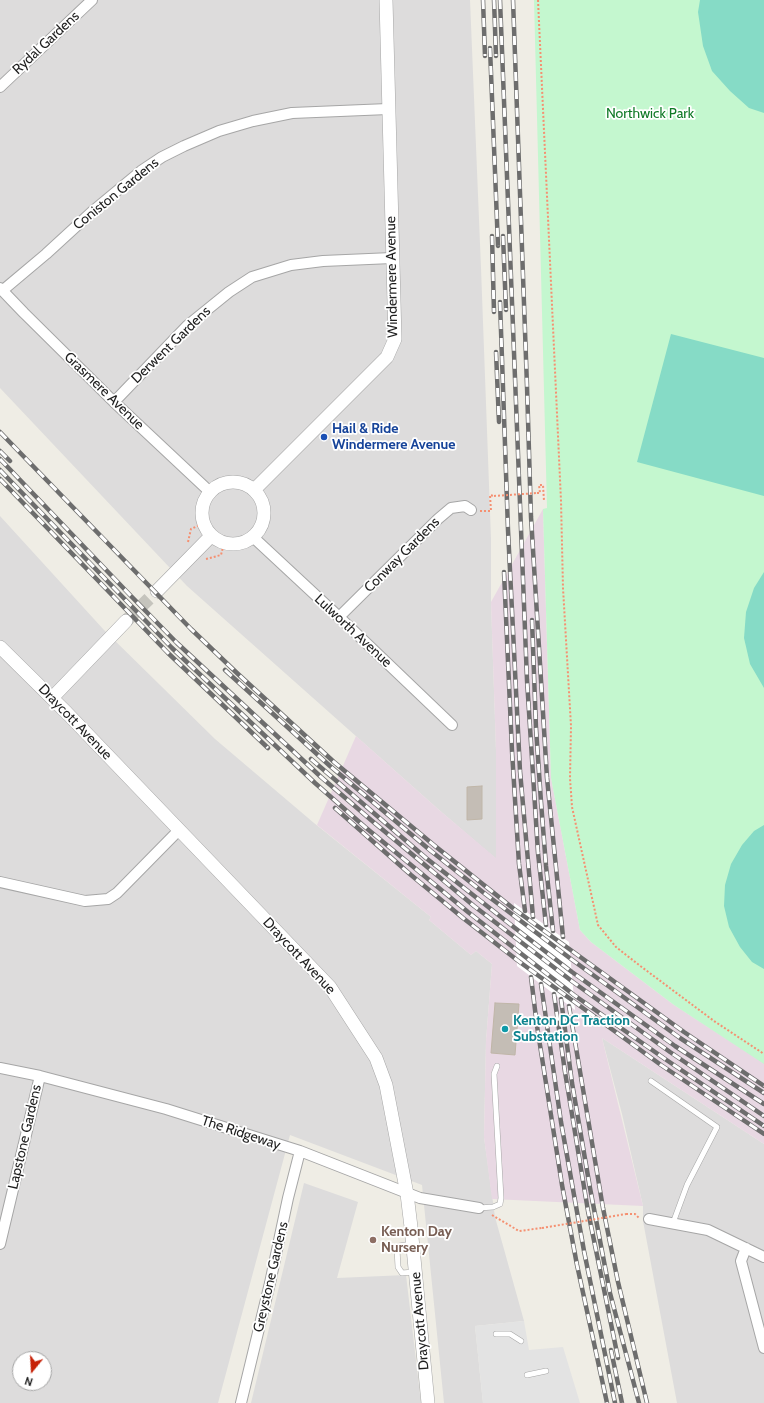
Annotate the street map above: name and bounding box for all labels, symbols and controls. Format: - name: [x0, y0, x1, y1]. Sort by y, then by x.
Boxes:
- street label: Rydal Gardens: [9, 8, 83, 78]
- park label: Northwick Park: [606, 106, 694, 122]
- street label: Coniston Gardens: [70, 154, 162, 234]
- street label: Windermere Avenue: [383, 216, 401, 338]
- street label: Derwent Gardens: [128, 303, 214, 387]
- street label: Grasmere Avenue: [61, 349, 147, 433]
- place label: Hail & Ride Windermere Avenue: [332, 421, 455, 454]
- marker: Hail & Ride Windermere Avenue: [319, 432, 329, 442]
- street label: Conway Gardens: [361, 514, 443, 596]
- street label: Lulworth Avenue: [311, 591, 395, 671]
- street label: Draycott Avenue: [35, 681, 115, 763]
- street label: Draycott Avenue: [259, 914, 339, 998]
- place label: Kenton DC Traction Substation: [513, 1013, 630, 1046]
- marker: Kenton DC Traction Substation: [500, 1024, 510, 1034]
- street label: Lapstone Gardens: [5, 1083, 45, 1191]
- street label: The Ridgeway: [199, 1112, 283, 1154]
- street label: Greystone Gardens: [250, 1220, 292, 1334]
- place label: Kenton Day Nursery: [381, 1224, 452, 1256]
- marker: Kenton Day Nursery: [368, 1235, 378, 1245]
- street label: Draycott Avenue: [407, 1271, 433, 1371]
- north arrow: [12, 1351, 52, 1391]
- text: N: [23, 1374, 34, 1389]

